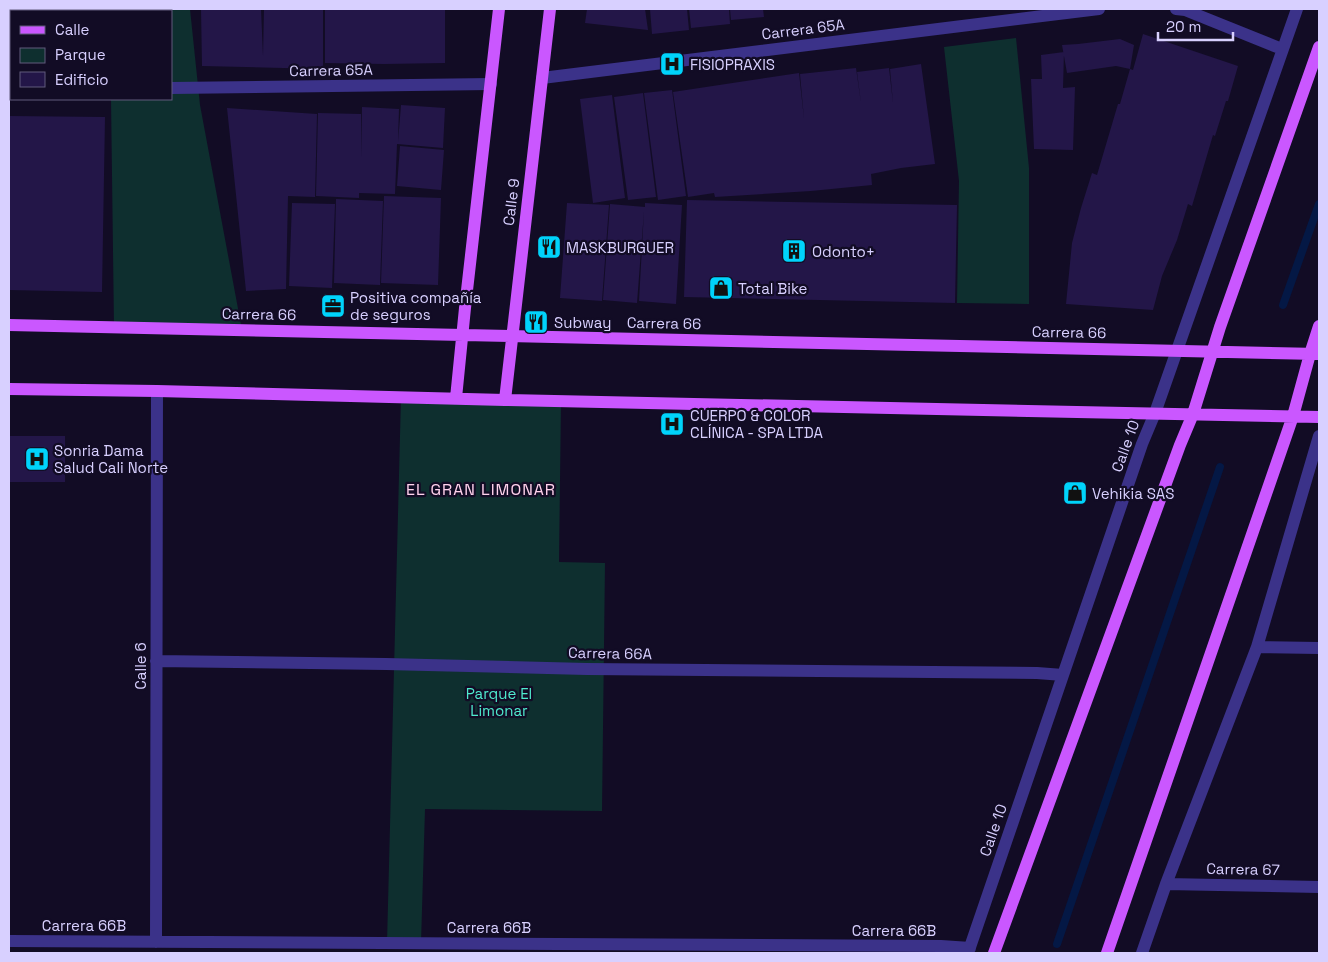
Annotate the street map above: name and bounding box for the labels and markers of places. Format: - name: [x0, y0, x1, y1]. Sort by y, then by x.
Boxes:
- hospital icon: FISIOPRAXIS: [659, 51, 685, 77]
- place label: FISIOPRAXIS: [690, 55, 775, 74]
- restaurant icon: MASKBURGUER: [536, 234, 562, 260]
- place label: MASKBURGUER: [566, 238, 674, 257]
- building icon: Odonto+: [781, 238, 807, 264]
- place label: Odonto+: [812, 242, 875, 261]
- shop icon: Total Bike: [708, 275, 734, 301]
- place label: Total Bike: [738, 279, 808, 298]
- place label: Positiva compañía de seguros: [350, 288, 482, 324]
- office icon: Positiva compañía de seguros: [320, 293, 346, 319]
- restaurant icon: Subway: [523, 309, 549, 335]
- place label: Subway: [554, 313, 611, 332]
- place label: CUERPO & COLOR CLÍNICA - SPA LTDA: [690, 406, 823, 442]
- hospital icon: CUERPO & COLOR CLÍNICA - SPA LTDA: [659, 411, 685, 437]
- place label: Sonria Dama Salud Cali Norte: [54, 441, 168, 477]
- hospital icon: Sonria Dama Salud Cali Norte: [24, 446, 50, 472]
- shop icon: Vehikia SAS: [1062, 480, 1088, 506]
- place label: Vehikia SAS: [1092, 484, 1174, 503]

